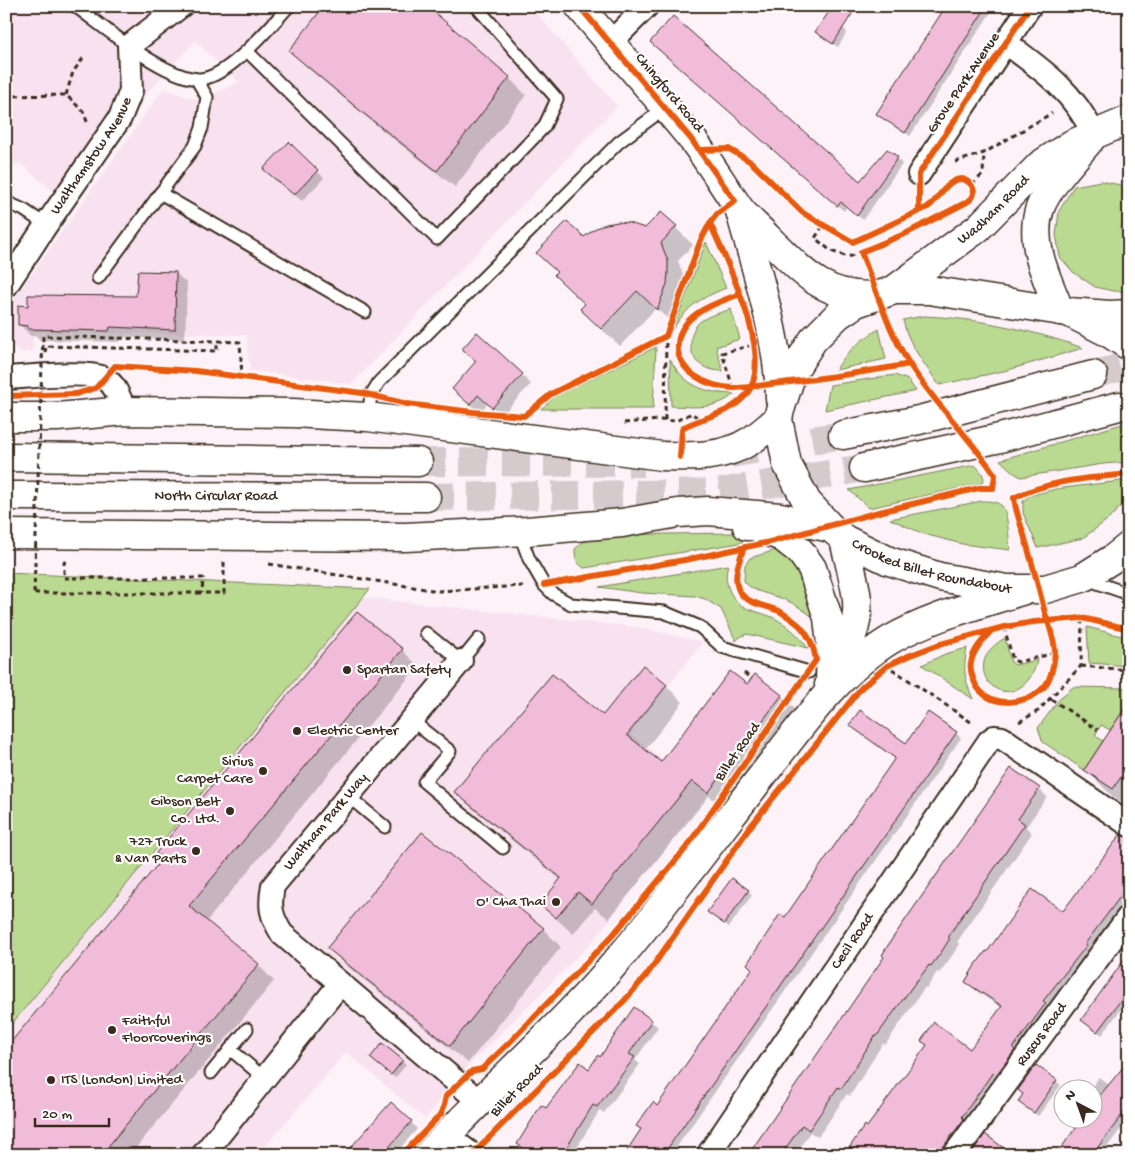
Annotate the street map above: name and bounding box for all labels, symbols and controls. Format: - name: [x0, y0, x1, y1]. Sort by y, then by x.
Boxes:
- street label: Grove Park Avenue: [924, 29, 1005, 137]
- street label: Chingford Road: [631, 50, 708, 137]
- street label: Walthamstow Avenue: [47, 94, 137, 218]
- street label: Wadham Road: [954, 171, 1035, 249]
- street label: North Circular Road: [155, 487, 279, 506]
- street label: Crooked Billet Roundabout: [848, 535, 1013, 598]
- place label: Spartan Safety: [357, 661, 452, 679]
- marker: Spartan Safety: [341, 664, 353, 676]
- street label: Billet Road: [711, 718, 765, 786]
- place label: Electric Center: [307, 722, 400, 740]
- marker: Electric Center: [291, 725, 303, 737]
- place label: Sirius Carpet Care: [177, 753, 253, 788]
- marker: Sirius Carpet Care: [257, 765, 269, 777]
- street label: Waltham Park Way: [280, 769, 372, 874]
- place label: Gibson Belt Co. Ltd.: [151, 793, 222, 828]
- marker: Gibson Belt Co. Ltd.: [224, 805, 236, 817]
- place label: 727 Truck & Van Parts: [115, 833, 187, 868]
- marker: 727 Truck & Van Parts: [190, 845, 202, 857]
- place label: O' Cha Thai: [476, 893, 546, 911]
- marker: O' Cha Thai: [550, 896, 562, 908]
- street label: Cecil Road: [827, 909, 879, 973]
- street label: Ruscus Road: [1013, 998, 1072, 1070]
- place label: Faithful Floorcoverings: [121, 1012, 211, 1047]
- marker: Faithful Floorcoverings: [106, 1024, 118, 1036]
- street label: Billet Road: [486, 1060, 548, 1122]
- place label: ITS (London) Limited: [61, 1071, 184, 1089]
- marker: ITS (London) Limited: [45, 1074, 57, 1086]
- north arrow: [1052, 1078, 1102, 1128]
- text: N: [1062, 1087, 1080, 1105]
- scale bar: [35, 1096, 109, 1128]
- text: 20 m: [42, 1106, 72, 1124]

